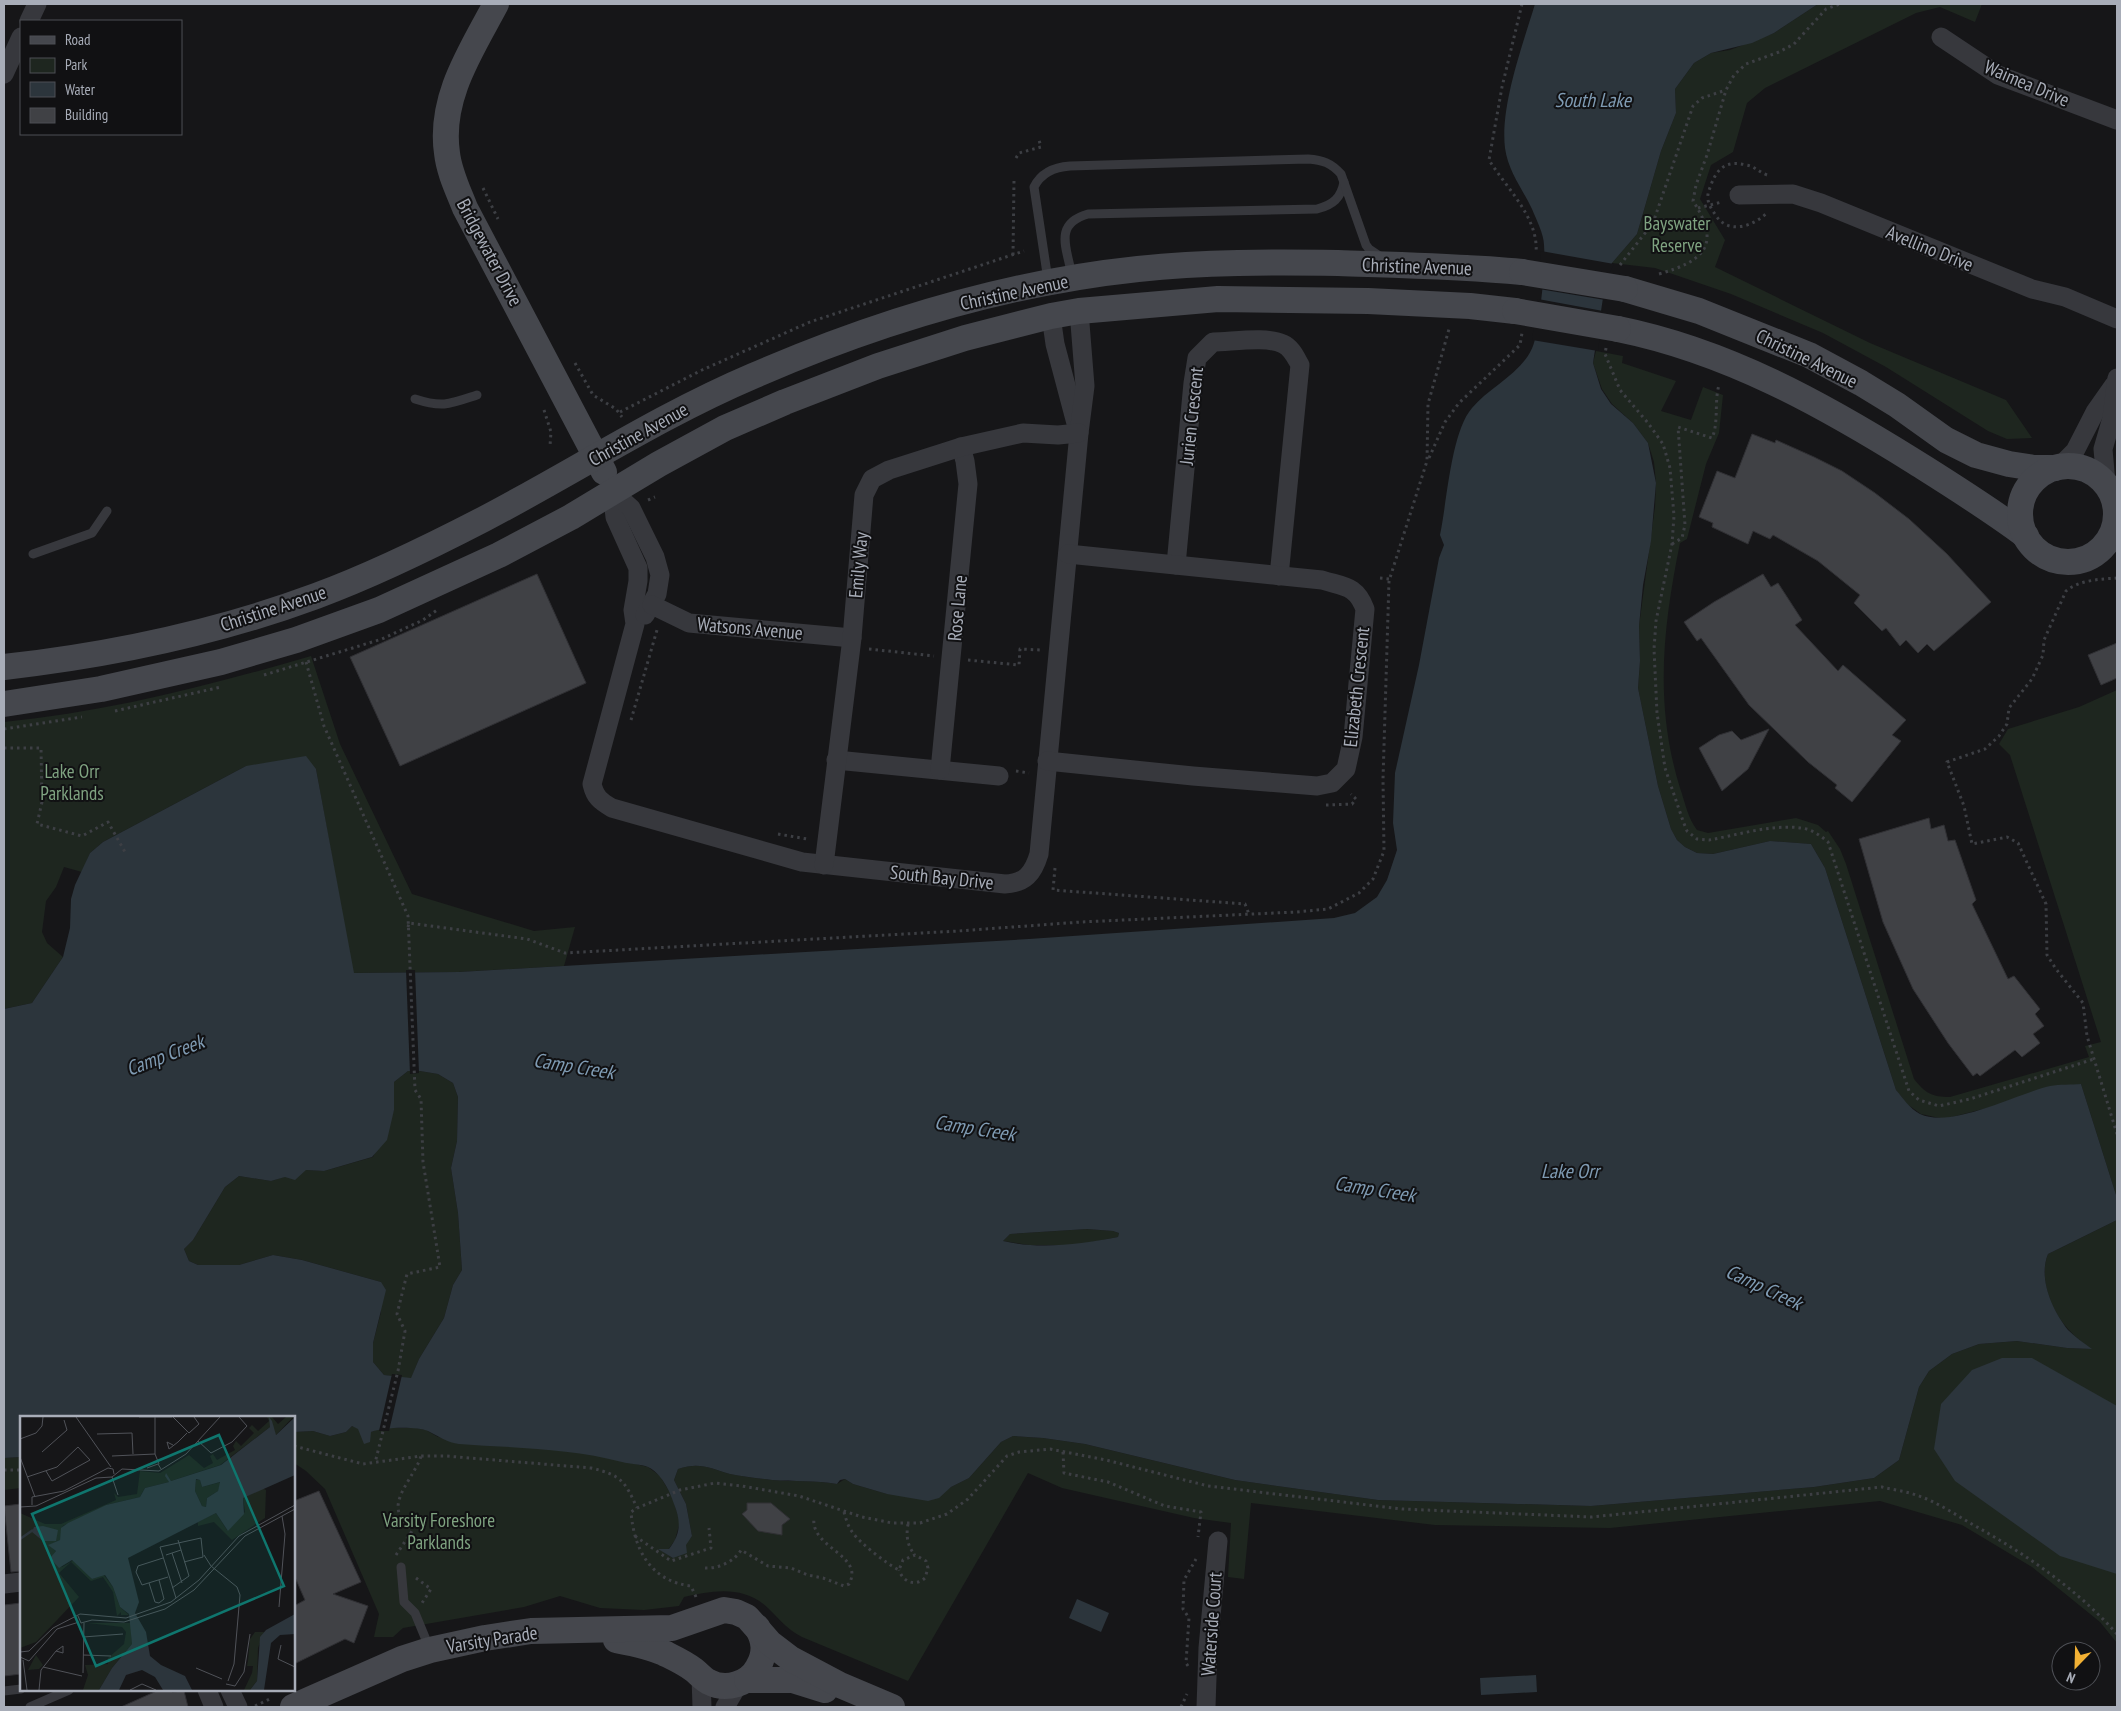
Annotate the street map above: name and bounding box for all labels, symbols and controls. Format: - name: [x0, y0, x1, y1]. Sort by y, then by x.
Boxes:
- legend: [20, 20, 182, 135]
- text: Road: [65, 30, 91, 49]
- street label: Waimea Drive: [1981, 54, 2073, 112]
- text: Park: [65, 55, 87, 74]
- text: Water: [65, 80, 96, 99]
- water label: South Lake: [1555, 87, 1633, 113]
- text: Building: [65, 105, 108, 124]
- street label: Bridgewater Drive: [452, 194, 528, 310]
- park label: Bayswater Reserve: [1643, 211, 1711, 257]
- street label: Avellino Drive: [1883, 220, 1977, 276]
- street label: Christine Avenue: [1362, 252, 1472, 280]
- street label: Christine Avenue: [958, 269, 1070, 315]
- street label: Christine Avenue: [1752, 323, 1862, 393]
- street label: Jurien Crescent: [1174, 365, 1208, 467]
- street label: Christine Avenue: [584, 397, 692, 471]
- street label: Emily Way: [843, 530, 873, 599]
- street label: Rose Lane: [942, 574, 972, 642]
- street label: Christine Avenue: [217, 580, 329, 636]
- street label: Watsons Avenue: [696, 611, 804, 645]
- street label: Elizabeth Crescent: [1338, 625, 1374, 748]
- park label: Lake Orr Parklands: [40, 759, 104, 805]
- street label: South Bay Drive: [889, 860, 995, 894]
- water label: Camp Creek: [122, 1027, 210, 1082]
- water label: Camp Creek: [532, 1047, 618, 1086]
- water label: Camp Creek: [933, 1109, 1019, 1148]
- water label: Lake Orr: [1541, 1158, 1602, 1184]
- water label: Camp Creek: [1333, 1170, 1419, 1209]
- water label: Camp Creek: [1722, 1258, 1808, 1317]
- inset map: [20, 1416, 295, 1691]
- park label: Varsity Foreshore Parklands: [382, 1508, 495, 1554]
- street label: Waterside Court: [1195, 1571, 1227, 1677]
- street label: Varsity Parade: [444, 1620, 539, 1658]
- north arrow: [2051, 1641, 2101, 1691]
- text: N: [2064, 1668, 2078, 1688]

